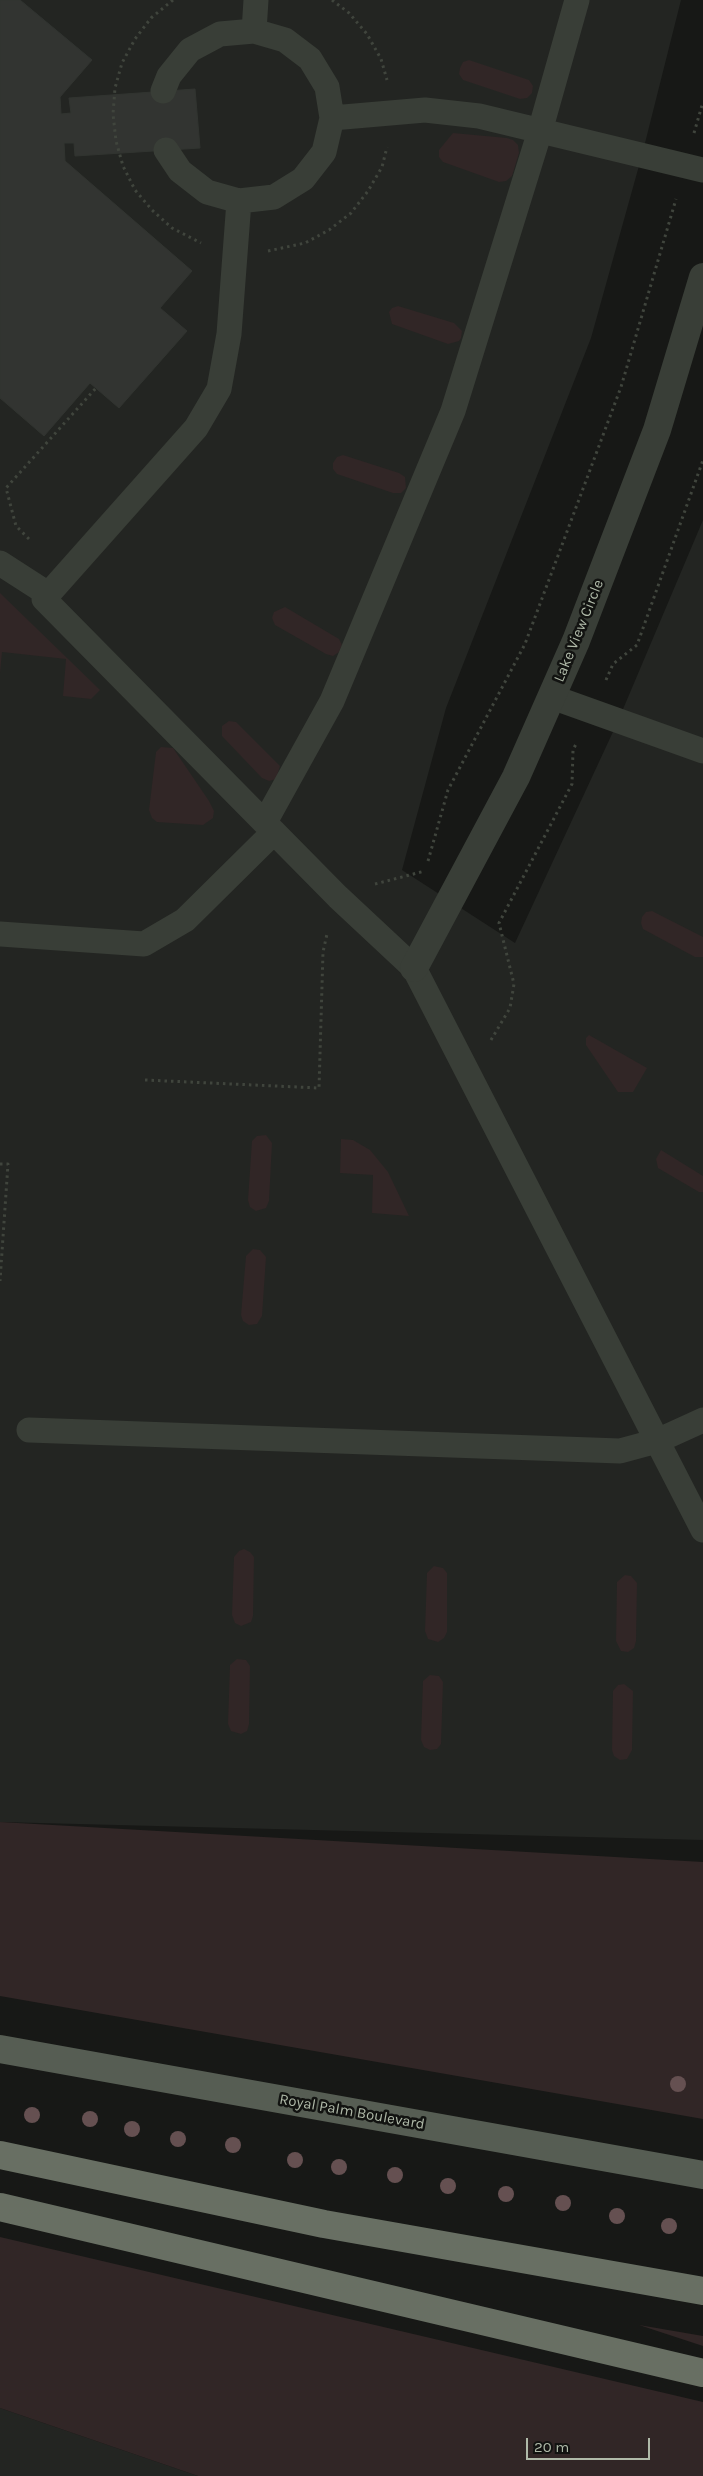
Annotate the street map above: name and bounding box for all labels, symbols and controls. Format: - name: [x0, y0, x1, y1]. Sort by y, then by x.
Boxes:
- street label: Lake View Circle: [550, 577, 608, 685]
- street label: Royal Palm Boulevard: [278, 2090, 426, 2134]
- scale bar: [528, 2428, 652, 2460]
- text: 20 m: [534, 2438, 569, 2456]

